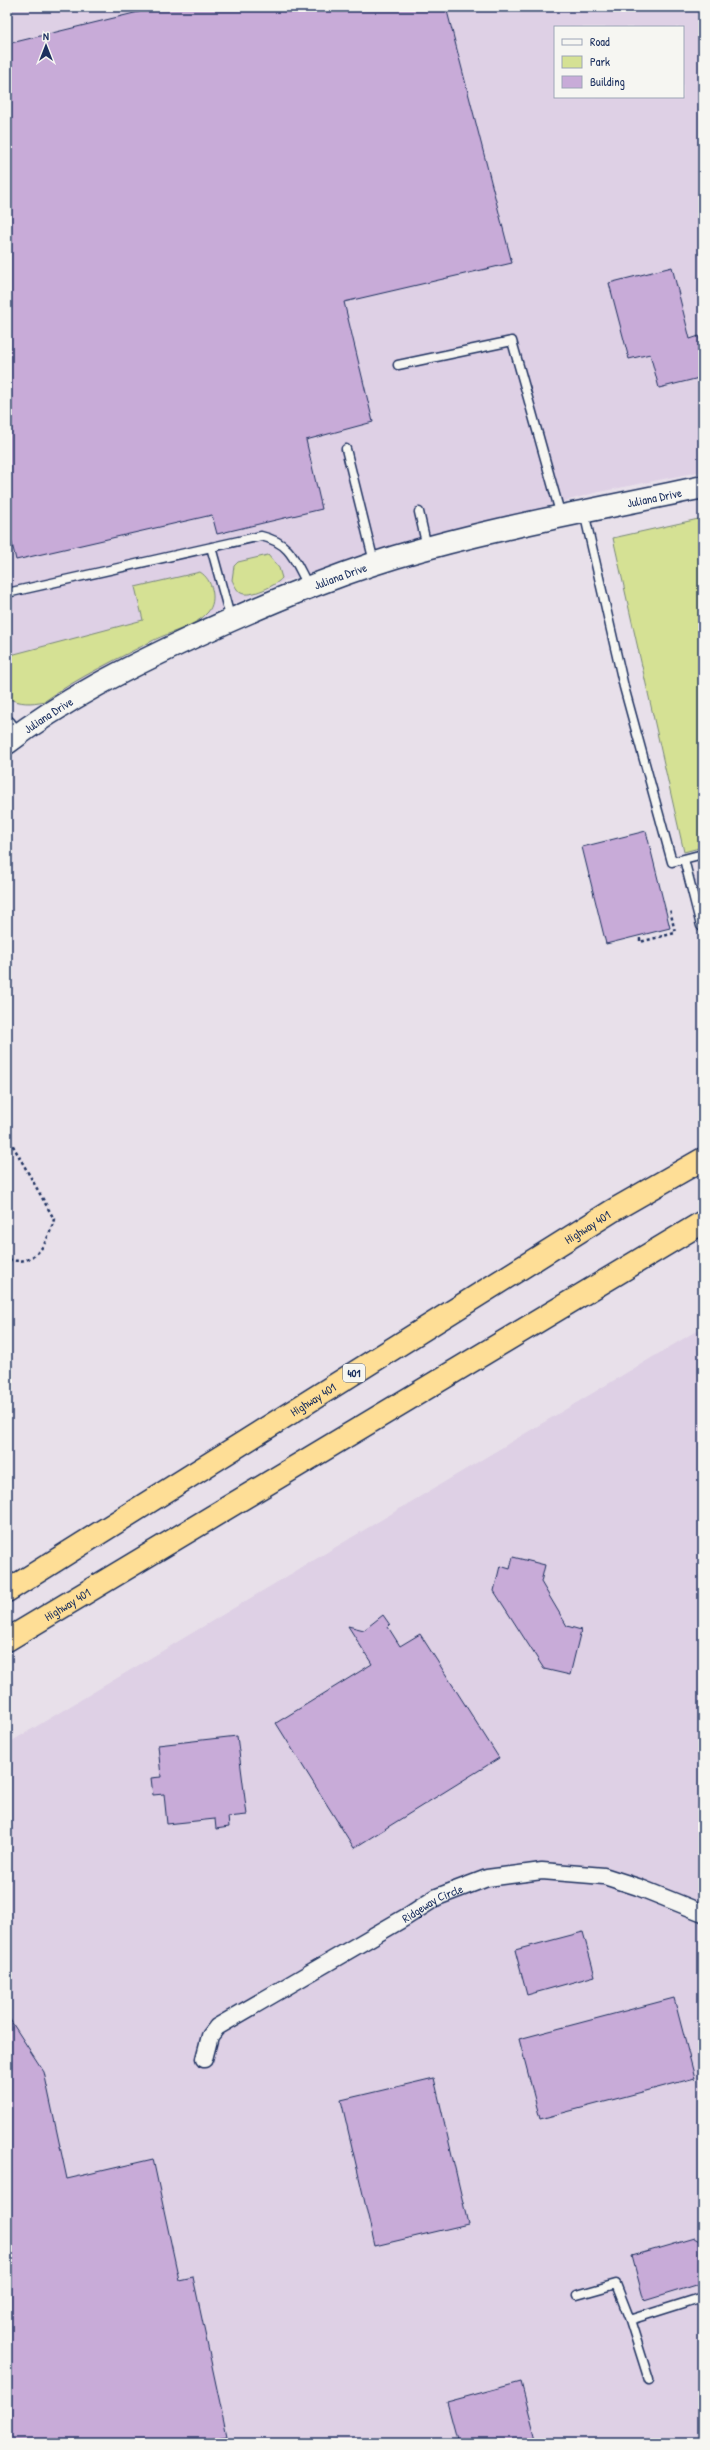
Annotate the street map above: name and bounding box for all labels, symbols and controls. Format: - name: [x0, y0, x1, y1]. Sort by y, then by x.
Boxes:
- north arrow: [26, 26, 66, 66]
- legend: [554, 26, 684, 98]
- text: N: [43, 29, 49, 43]
- text: Road: [590, 33, 610, 50]
- text: Park: [590, 53, 610, 70]
- text: Building: [590, 73, 625, 90]
- street label: Juliana Drive: [625, 483, 683, 511]
- street label: Juliana Drive: [311, 558, 369, 593]
- street label: Juliana Drive: [20, 692, 76, 737]
- street label: Highway 401: [561, 1206, 613, 1247]
- road number: 401: [343, 1364, 365, 1382]
- street label: Highway 401: [287, 1378, 339, 1420]
- street label: Highway 401: [41, 1584, 93, 1624]
- street label: Ridgeway Circle: [399, 1879, 466, 1926]

